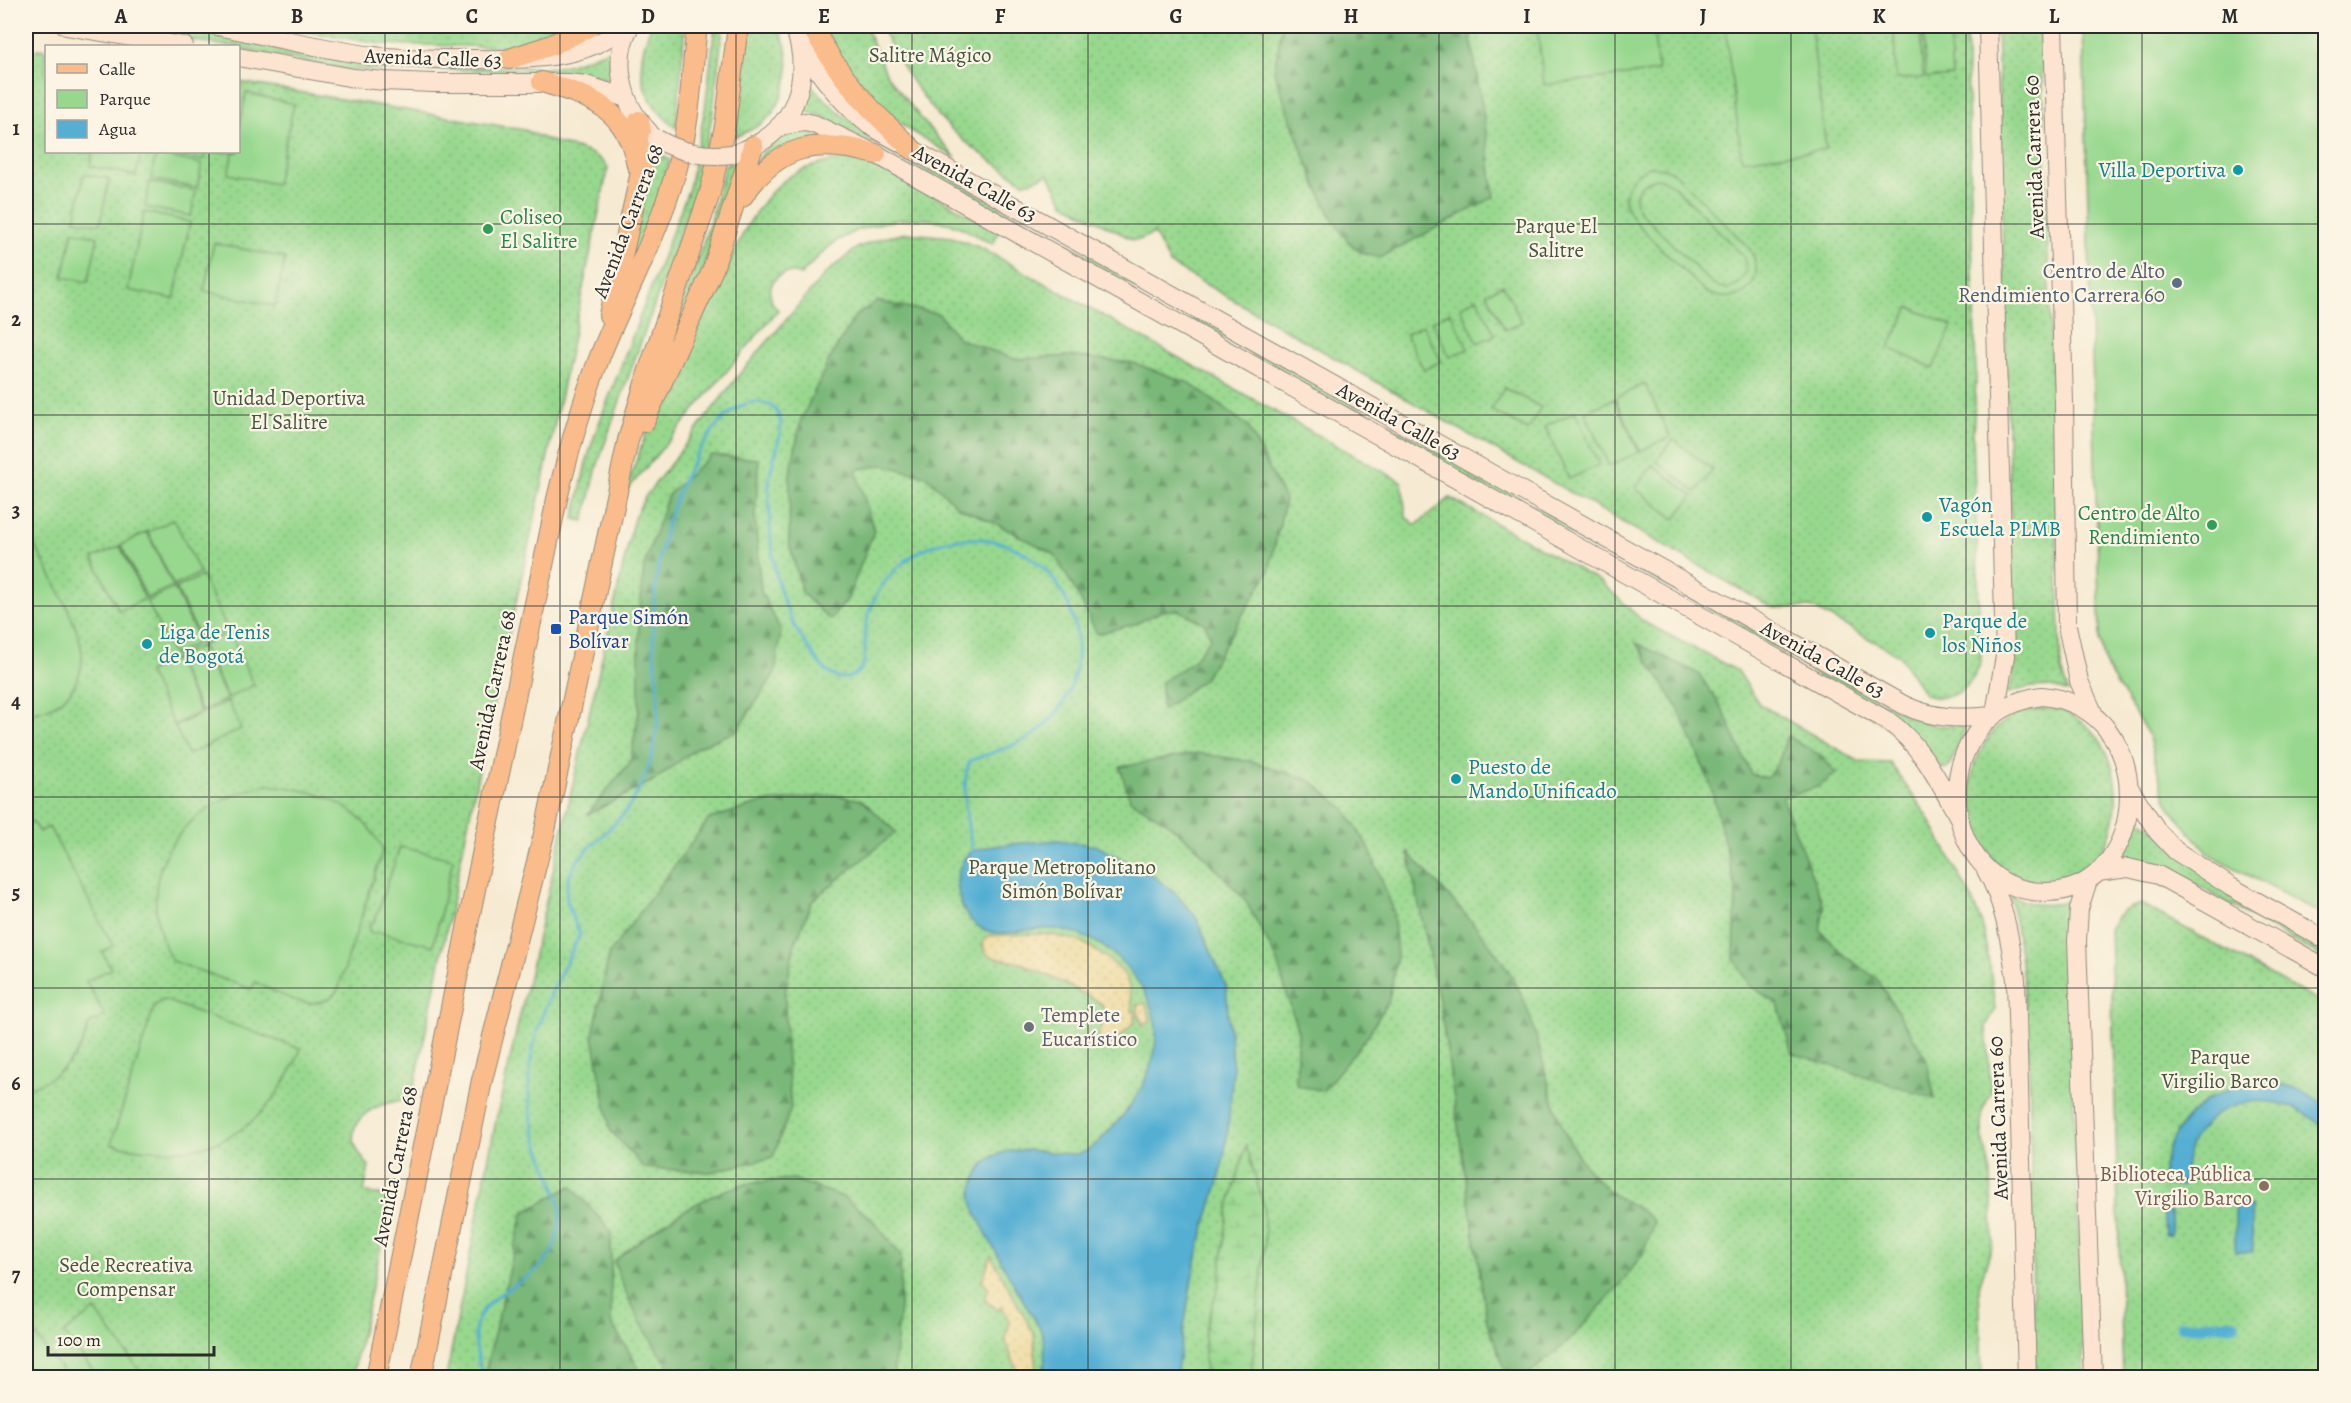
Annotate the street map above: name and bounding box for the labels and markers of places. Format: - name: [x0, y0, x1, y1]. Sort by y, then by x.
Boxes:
- place label: Villa Deportiva: [2098, 156, 2226, 184]
- marker: Villa Deportiva: [2231, 163, 2245, 177]
- place label: Coliseo El Salitre: [500, 203, 577, 255]
- marker: Coliseo El Salitre: [481, 222, 495, 236]
- place label: Centro de Alto Rendimiento Carrera 60: [1958, 257, 2165, 309]
- marker: Centro de Alto Rendimiento Carrera 60: [2170, 276, 2184, 290]
- place label: Vagón Escuela PLMB: [1938, 491, 2061, 543]
- place label: Centro de Alto Rendimiento: [2078, 499, 2200, 551]
- marker: Vagón Escuela PLMB: [1920, 510, 1934, 524]
- marker: Centro de Alto Rendimiento: [2205, 518, 2219, 532]
- place label: Parque Simón Bolívar: [568, 603, 689, 655]
- place label: Parque de los Niños: [1942, 607, 2027, 659]
- place label: Liga de Tenis de Bogotá: [159, 618, 270, 670]
- marker: Parque Simón Bolívar: [549, 622, 563, 636]
- marker: Parque de los Niños: [1923, 626, 1937, 640]
- marker: Liga de Tenis de Bogotá: [140, 637, 154, 651]
- place label: Puesto de Mando Unificado: [1468, 753, 1617, 805]
- marker: Puesto de Mando Unificado: [1449, 772, 1463, 786]
- place label: Templete Eucarístico: [1041, 1001, 1137, 1053]
- marker: Templete Eucarístico: [1022, 1020, 1036, 1034]
- place label: Biblioteca Pública Virgilio Barco: [2099, 1160, 2252, 1212]
- marker: Biblioteca Pública Virgilio Barco: [2257, 1179, 2271, 1193]

